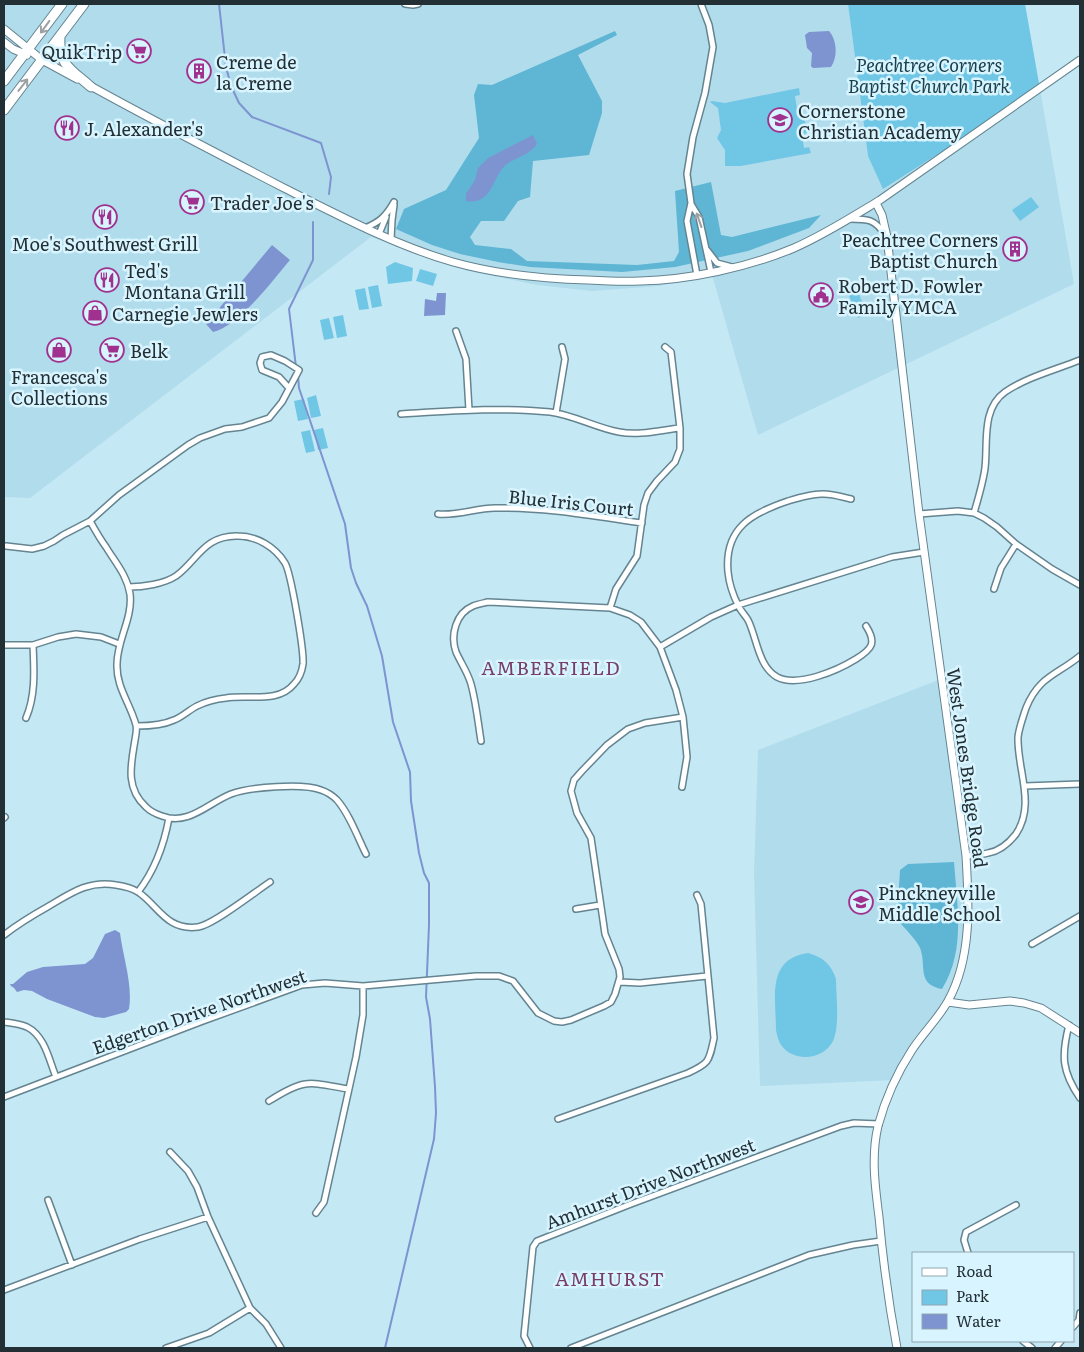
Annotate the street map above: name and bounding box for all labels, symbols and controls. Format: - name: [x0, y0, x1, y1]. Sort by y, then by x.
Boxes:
- one-way arrow: [40, 20, 50, 34]
- place label: QuikTrip: [42, 38, 122, 65]
- supermarket icon: QuikTrip: [126, 38, 152, 64]
- place label: Creme de la Creme: [216, 48, 297, 96]
- park label: Peachtree Corners Baptist Church Park: [848, 51, 1010, 99]
- building icon: Creme de la Creme: [186, 58, 212, 84]
- one-way arrow: [18, 78, 28, 92]
- place label: Cornerstone Christian Academy: [798, 97, 962, 145]
- school or university icon: Cornerstone Christian Academy: [767, 107, 793, 133]
- restaurant icon: J. Alexander's: [54, 115, 80, 141]
- place label: J. Alexander's: [84, 115, 203, 142]
- supermarket icon: Trader Joe's: [179, 189, 205, 215]
- place label: Trader Joe's: [210, 189, 314, 216]
- restaurant icon: Moe's Southwest Grill: [92, 204, 118, 230]
- one-way arrow: [693, 212, 703, 228]
- place label: Peachtree Corners Baptist Church: [841, 226, 998, 274]
- place label: Moe's Southwest Grill: [12, 230, 198, 257]
- building icon: Peachtree Corners Baptist Church: [1002, 236, 1028, 262]
- place label: Ted's Montana Grill: [124, 257, 245, 305]
- restaurant icon: Ted's Montana Grill: [94, 267, 120, 293]
- place label: Robert D. Fowler Family YMCA: [838, 272, 983, 320]
- public building icon: Robert D. Fowler Family YMCA: [808, 282, 834, 308]
- shop icon: Carnegie Jewlers: [82, 300, 108, 326]
- place label: Carnegie Jewlers: [112, 300, 258, 327]
- shop icon: Francesca's Collections: [46, 337, 72, 363]
- supermarket icon: Belk: [99, 337, 125, 363]
- place label: Belk: [130, 337, 169, 364]
- place label: Francesca's Collections: [11, 363, 107, 411]
- street label: Blue Iris Court: [507, 482, 636, 522]
- district label: AMBERFIELD: [481, 653, 621, 681]
- street label: West Jones Bridge Road: [941, 666, 995, 870]
- place label: Pinckneyville Middle School: [878, 879, 1001, 927]
- school or university icon: Pinckneyville Middle School: [848, 889, 874, 915]
- street label: Edgerton Drive Northwest: [88, 961, 310, 1060]
- street label: Amhurst Drive Northwest: [541, 1130, 759, 1235]
- legend: [912, 1252, 1074, 1342]
- text: Road: [956, 1259, 992, 1282]
- district label: AMHURST: [555, 1264, 665, 1292]
- text: Park: [956, 1284, 990, 1307]
- text: Water: [956, 1309, 1001, 1332]

